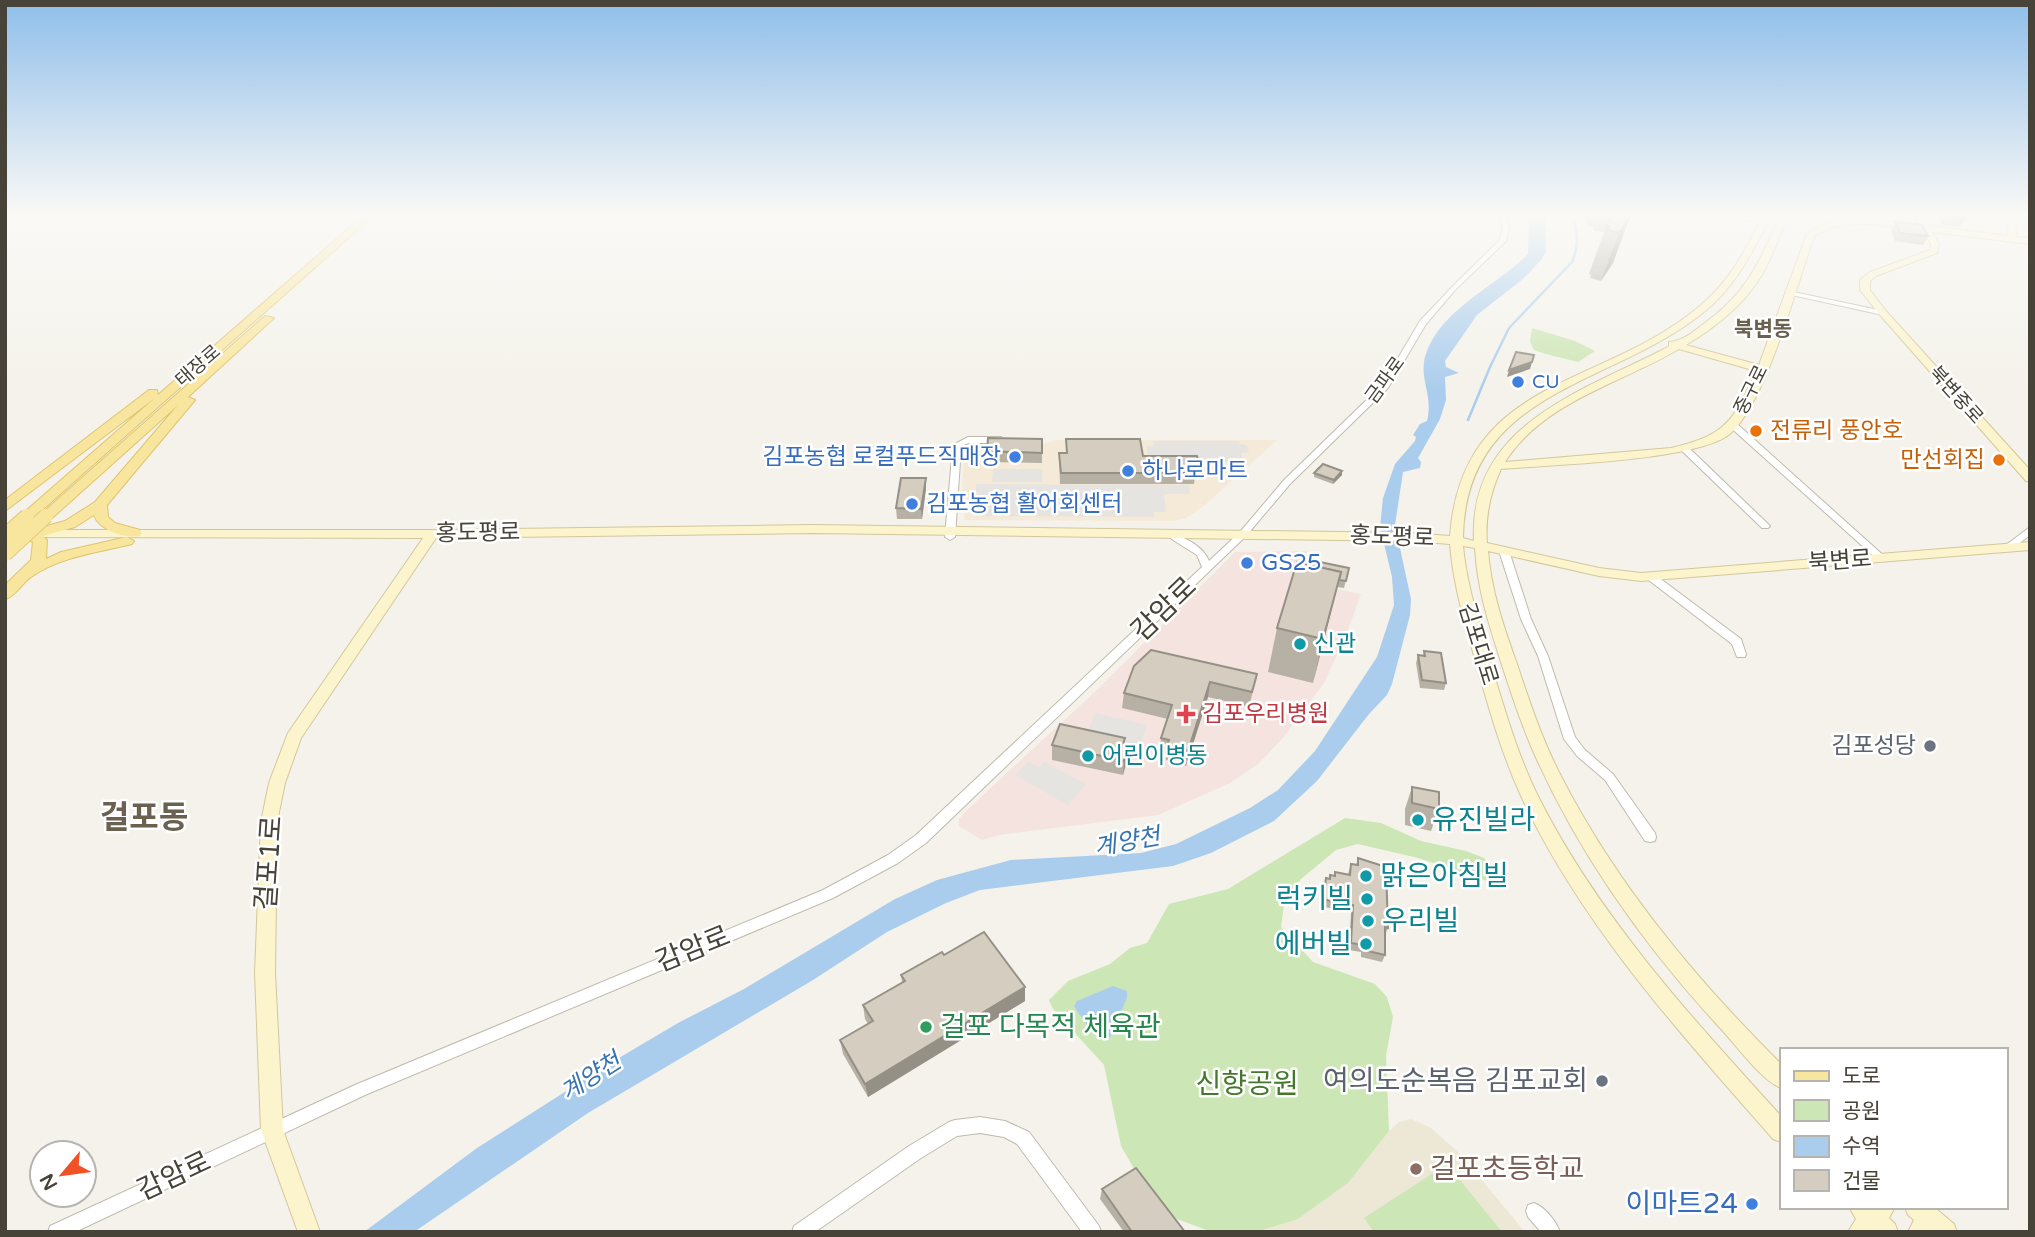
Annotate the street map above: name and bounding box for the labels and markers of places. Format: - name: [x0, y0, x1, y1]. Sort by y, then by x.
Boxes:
- place label: CU: [1532, 371, 1560, 393]
- marker: CU: [1510, 374, 1526, 390]
- place label: 전류리 풍안호: [1770, 417, 1903, 445]
- marker: 전류리 풍안호: [1748, 423, 1764, 439]
- place label: 김포농협 로컬푸드직매장: [762, 443, 1001, 471]
- place label: 만선회집: [1900, 446, 1985, 474]
- marker: 김포농협 로컬푸드직매장: [1007, 449, 1023, 465]
- marker: 만선회집: [1991, 452, 2007, 468]
- place label: 하나로마트: [1142, 457, 1248, 485]
- marker: 하나로마트: [1120, 463, 1136, 479]
- place label: 김포농협 활어회센터: [926, 490, 1122, 518]
- marker: 김포농협 활어회센터: [904, 496, 920, 512]
- place label: GS25: [1261, 549, 1321, 577]
- marker: GS25: [1239, 555, 1255, 571]
- place label: 신관: [1314, 630, 1356, 658]
- marker: 신관: [1292, 636, 1308, 652]
- place label: 김포우리병원: [1202, 700, 1329, 728]
- marker: 김포우리병원: [1176, 704, 1196, 724]
- place label: 김포성당: [1831, 732, 1916, 760]
- marker: 김포성당: [1922, 738, 1938, 754]
- place label: 어린이병동: [1102, 742, 1208, 770]
- marker: 어린이병동: [1080, 748, 1096, 764]
- place label: 유진빌라: [1432, 803, 1535, 837]
- marker: 유진빌라: [1410, 812, 1426, 828]
- place label: 맑은아침빌: [1380, 859, 1509, 893]
- marker: 맑은아침빌: [1358, 868, 1374, 884]
- place label: 럭키빌: [1276, 882, 1353, 916]
- marker: 럭키빌: [1359, 891, 1375, 907]
- place label: 우리빌: [1382, 904, 1459, 938]
- marker: 우리빌: [1360, 913, 1376, 929]
- place label: 에버빌: [1275, 927, 1352, 961]
- marker: 에버빌: [1358, 936, 1374, 952]
- place label: 걸포 다목적 체육관: [940, 1010, 1161, 1044]
- marker: 걸포 다목적 체육관: [918, 1019, 934, 1035]
- place label: 여의도순복음 김포교회: [1323, 1064, 1588, 1098]
- marker: 여의도순복음 김포교회: [1594, 1073, 1610, 1089]
- place label: 걸포초등학교: [1430, 1152, 1585, 1186]
- marker: 걸포초등학교: [1408, 1161, 1424, 1177]
- place label: 이마트24: [1626, 1187, 1738, 1221]
- marker: 이마트24: [1744, 1196, 1760, 1212]

